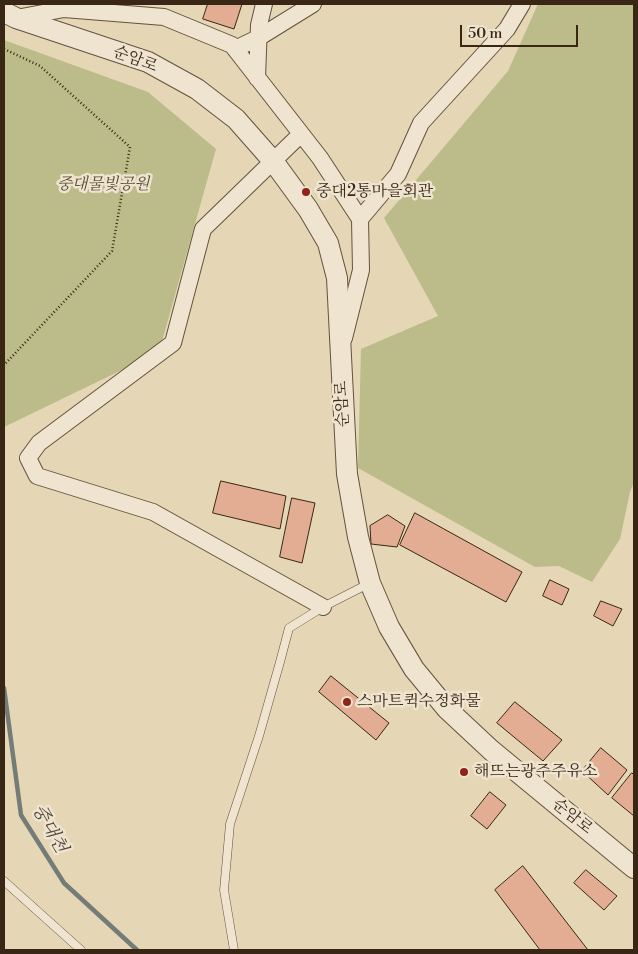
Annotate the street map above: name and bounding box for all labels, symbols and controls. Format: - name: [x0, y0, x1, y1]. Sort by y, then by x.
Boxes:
- scale bar: [463, 15, 580, 47]
- text: 50 m: [468, 24, 502, 43]
- street label: 순암로: [110, 43, 160, 77]
- park label: 중대물빛공원: [57, 175, 149, 195]
- place label: 중대2통마을회관: [316, 182, 433, 202]
- marker: 중대2통마을회관: [300, 186, 312, 198]
- street label: 순암로: [332, 380, 354, 428]
- place label: 스마트퀵수정화물: [357, 692, 481, 712]
- marker: 스마트퀵수정화물: [341, 696, 353, 708]
- place label: 해뜨는광주주유소: [474, 762, 598, 782]
- marker: 해뜨는광주주유소: [458, 766, 470, 778]
- street label: 순암로: [548, 795, 596, 839]
- water label: 중대천: [27, 801, 71, 857]

